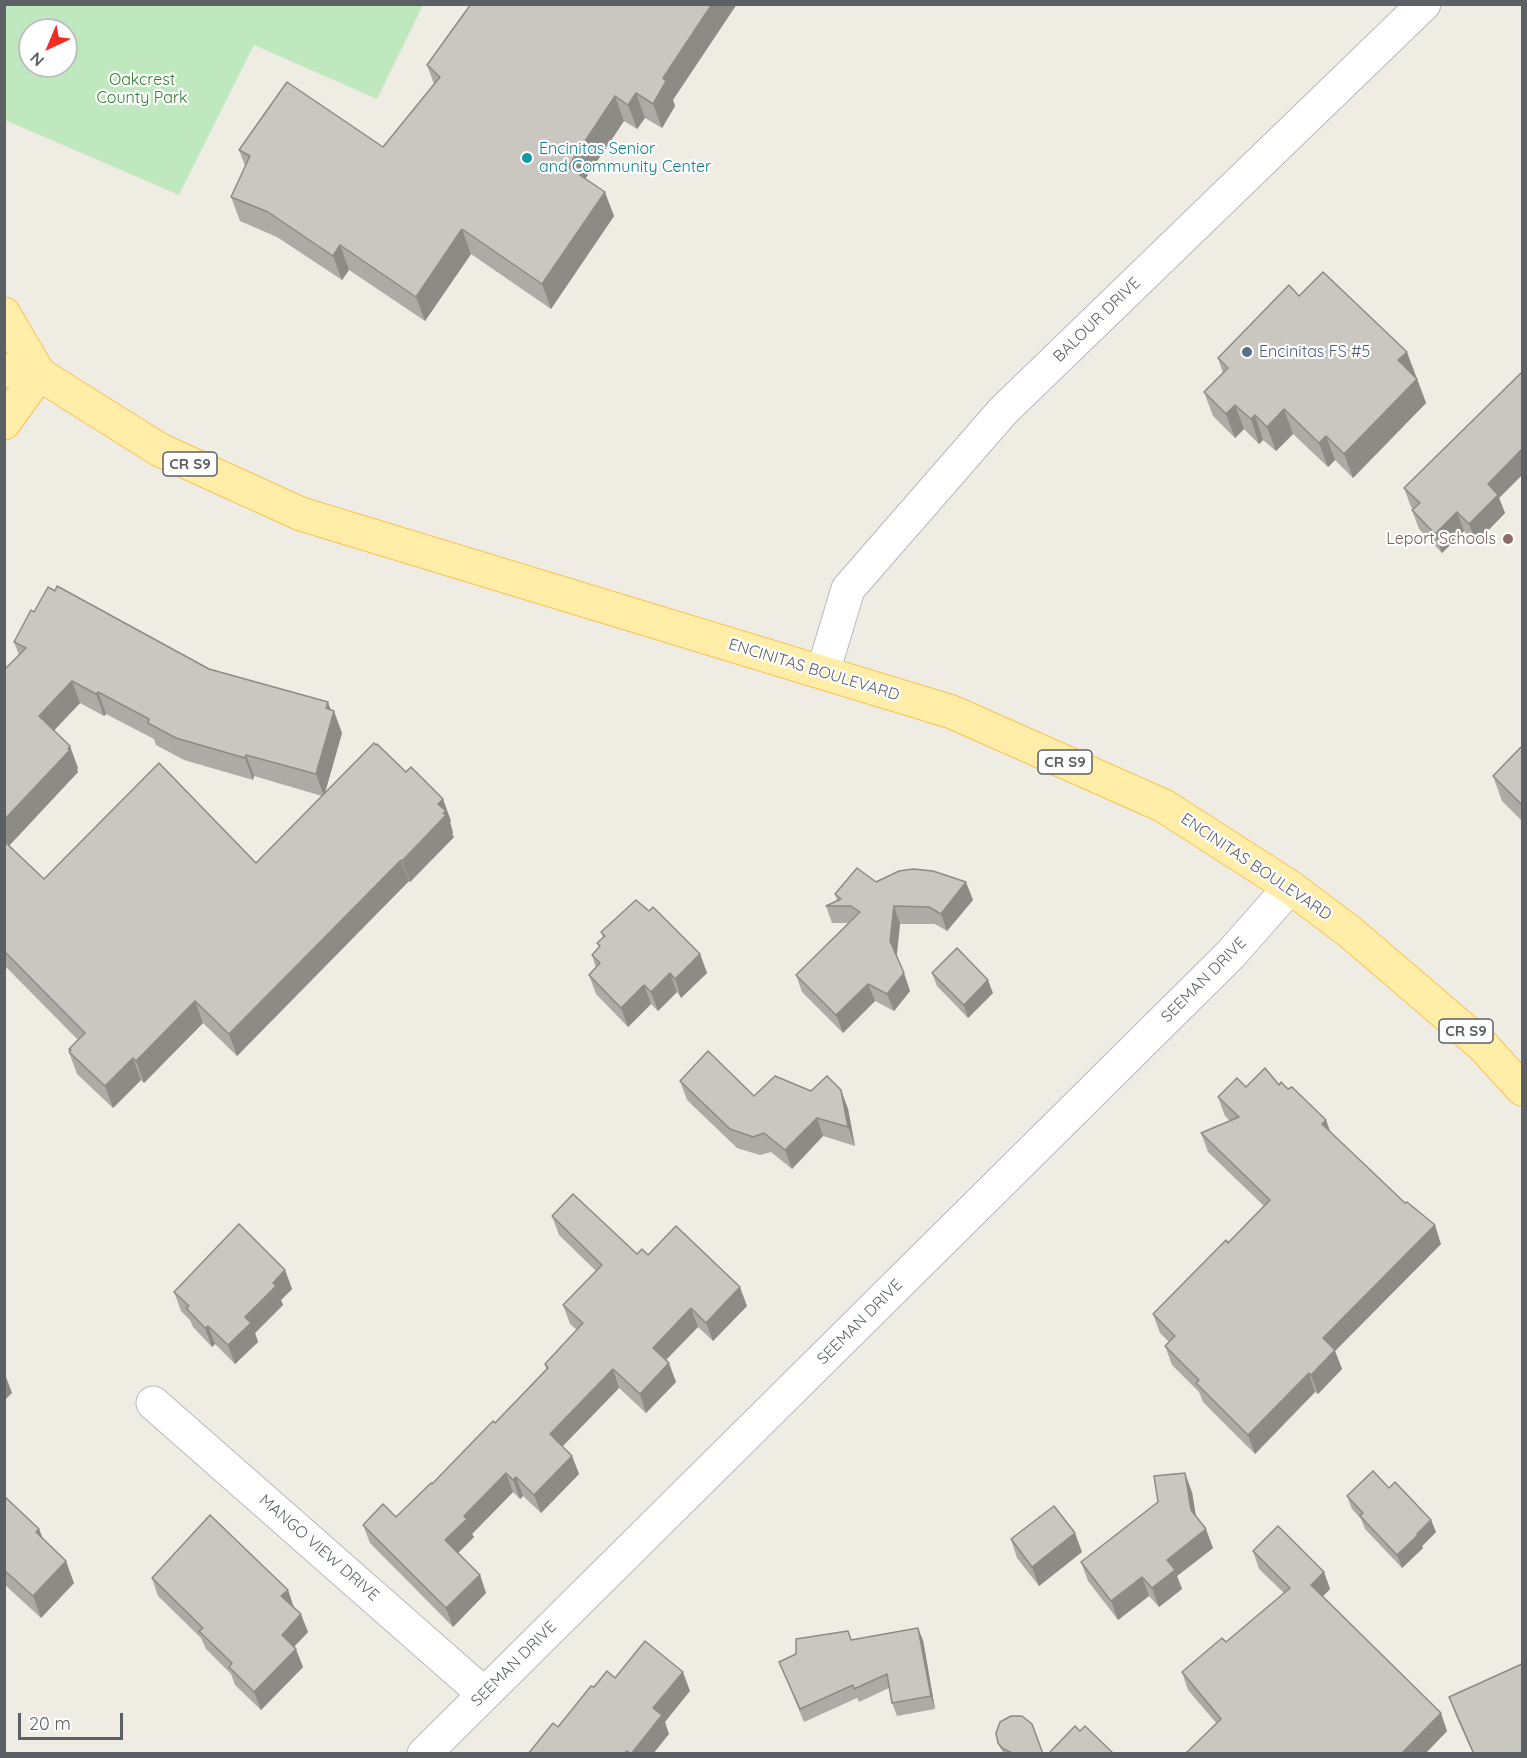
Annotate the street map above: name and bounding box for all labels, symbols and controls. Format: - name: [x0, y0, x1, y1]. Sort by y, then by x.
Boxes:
- north arrow: [18, 18, 78, 78]
- text: N: [26, 48, 48, 71]
- park label: Oakcrest County Park: [96, 70, 188, 108]
- place label: Encinitas Senior and Community Center: [539, 139, 711, 177]
- marker: Encinitas Senior and Community Center: [520, 151, 534, 165]
- street label: BALOUR DRIVE: [1049, 274, 1145, 366]
- place label: Encinitas FS #5: [1259, 342, 1370, 362]
- marker: Encinitas FS #5: [1240, 345, 1254, 359]
- road number: CR S9: [163, 452, 217, 476]
- place label: Leport Schools: [1386, 529, 1496, 549]
- marker: Leport Schools: [1501, 532, 1515, 546]
- street label: ENCINITAS BOULEVARD: [726, 635, 902, 705]
- road number: CR S9: [1038, 750, 1092, 774]
- street label: ENCINITAS BOULEVARD: [1177, 809, 1335, 925]
- street label: SEEMAN DRIVE: [1157, 933, 1251, 1027]
- road number: CR S9: [1439, 1019, 1493, 1043]
- street label: SEEMAN DRIVE: [813, 1275, 907, 1369]
- street label: MANGO VIEW DRIVE: [255, 1491, 383, 1605]
- street label: SEEMAN DRIVE: [467, 1617, 561, 1711]
- scale bar: [21, 1701, 126, 1739]
- text: 20 m: [29, 1712, 71, 1735]

